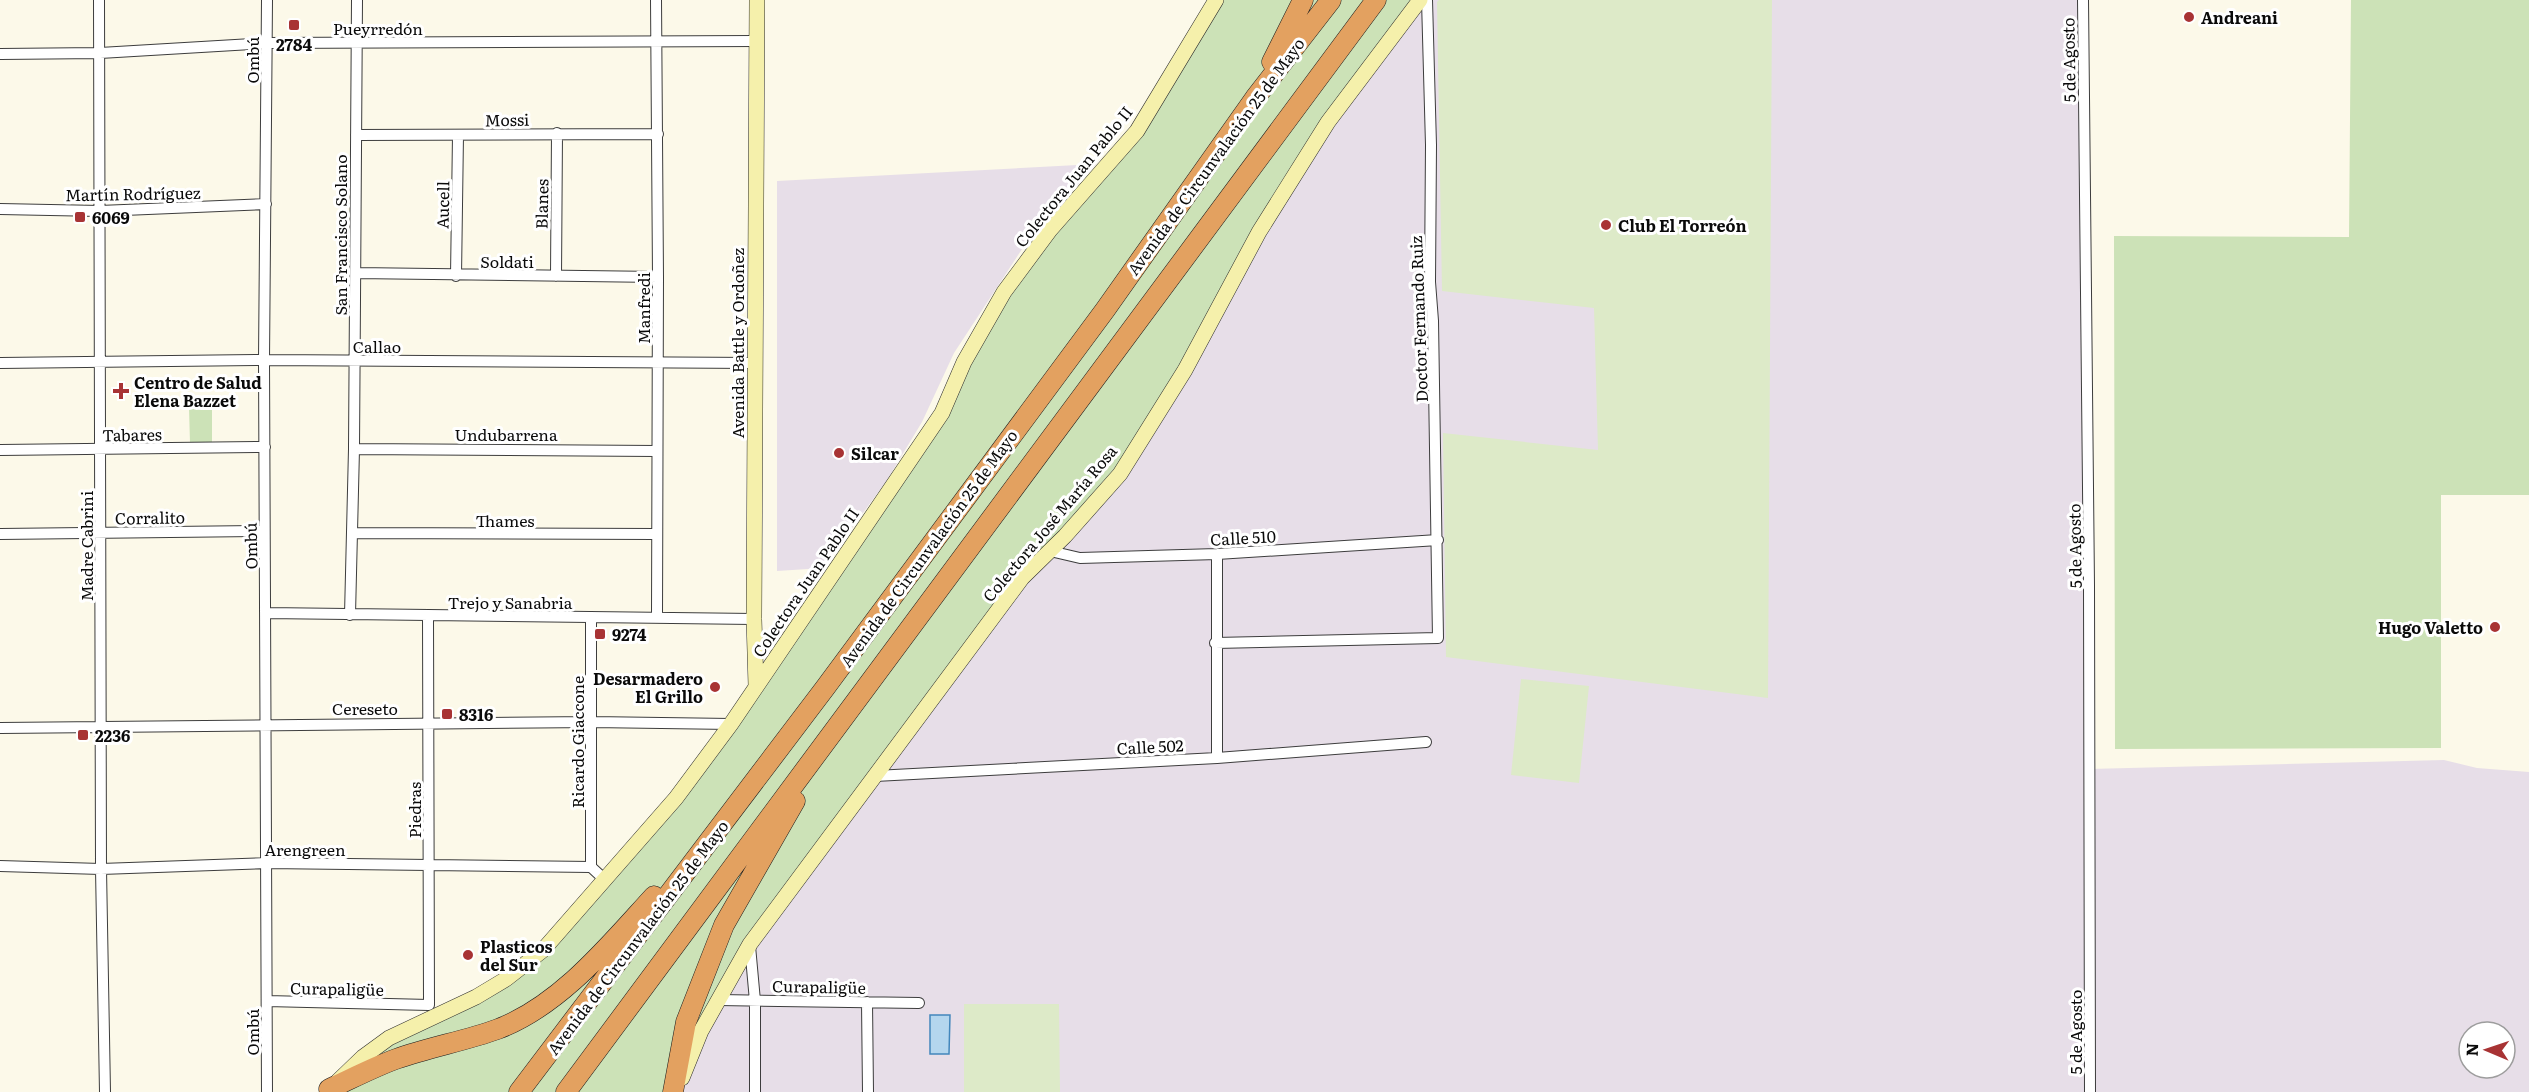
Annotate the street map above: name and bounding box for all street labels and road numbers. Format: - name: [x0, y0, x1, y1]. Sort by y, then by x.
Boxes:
- street label: Pueyrredón: [333, 16, 423, 40]
- street label: 5 de Agosto: [2055, 17, 2081, 103]
- street label: Avenida de Circunvalación 25 de Mayo: [1120, 32, 1310, 280]
- street label: Ombú: [240, 37, 264, 83]
- street label: Colectora Juan Pablo II: [1008, 100, 1138, 252]
- street label: Mossi: [484, 107, 530, 131]
- street label: San Francisco Solano: [328, 154, 352, 316]
- street label: Blanes: [529, 179, 553, 229]
- street label: Martín Rodríguez: [65, 180, 201, 206]
- street label: Aucell: [430, 181, 454, 229]
- street label: Doctor Fernando Ruiz: [1403, 235, 1433, 403]
- street label: Avenida Battle y Ordoñez: [725, 247, 749, 438]
- street label: Soldati: [480, 249, 534, 273]
- street label: Manfredi: [631, 272, 655, 344]
- street label: Callao: [353, 334, 401, 358]
- street label: Tabares: [102, 421, 162, 447]
- street label: Undubarrena: [454, 422, 558, 446]
- street label: Avenida de Circunvalación 25 de Mayo: [833, 424, 1023, 672]
- street label: Colectora José María Rosa: [976, 439, 1122, 607]
- street label: Madre Cabrini: [74, 491, 98, 601]
- street label: Colectora Juan Pablo II: [746, 502, 864, 662]
- street label: 5 de Agosto: [2061, 503, 2087, 589]
- street label: Corralito: [115, 504, 185, 530]
- street label: Thames: [476, 508, 534, 532]
- street label: Ombú: [238, 522, 262, 570]
- street label: Calle 510: [1210, 523, 1276, 551]
- street label: Trejo y Sanabria: [448, 590, 573, 614]
- street label: Ricardo Giaccone: [565, 676, 589, 808]
- street label: Cereseto: [332, 696, 398, 720]
- street label: Calle 502: [1116, 732, 1184, 760]
- street label: Piedras: [402, 782, 426, 838]
- street label: Avenida de Circunvalación 25 de Mayo: [541, 815, 733, 1059]
- street label: Arengreen: [265, 837, 346, 861]
- street label: Curapaligüe: [772, 973, 866, 999]
- street label: Curapaligüe: [290, 975, 384, 1001]
- street label: 5 de Agosto: [2063, 990, 2087, 1074]
- street label: Ombú: [240, 1009, 264, 1055]

